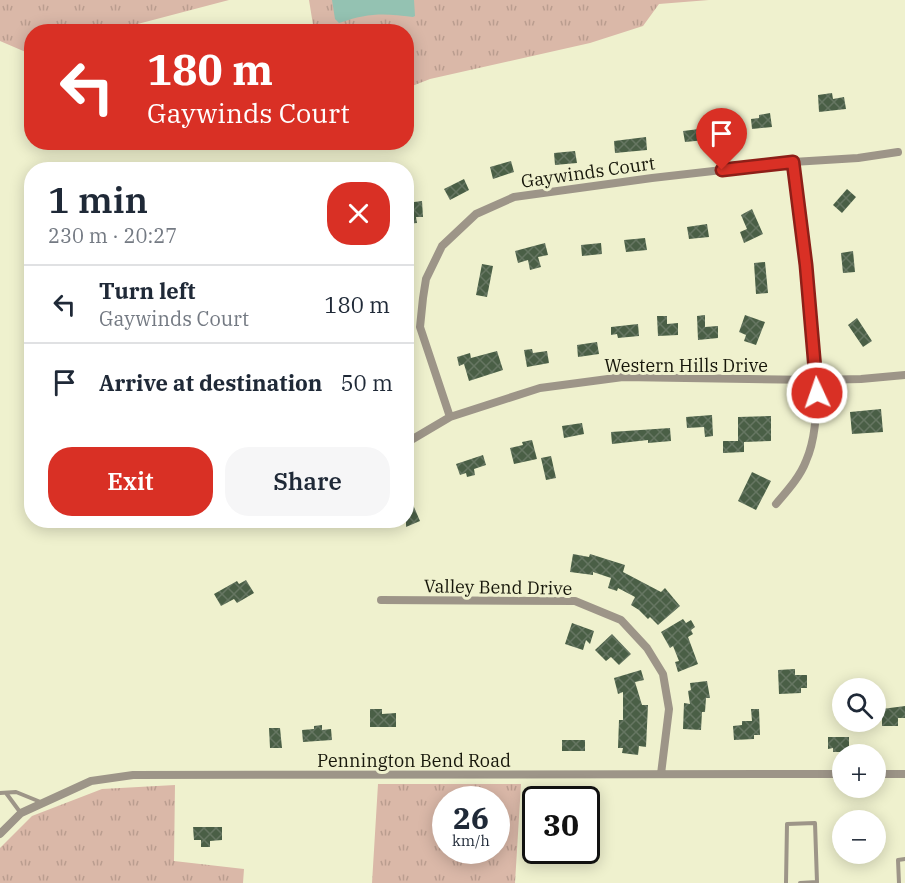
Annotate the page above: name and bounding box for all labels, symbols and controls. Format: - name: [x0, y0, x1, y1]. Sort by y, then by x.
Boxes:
- text: 180 m: [147, 42, 273, 97]
- icon: left: [48, 48, 126, 126]
- text: Gaywinds Court: [147, 95, 350, 130]
- pin: [696, 108, 747, 170]
- icon: arrive: [705, 117, 738, 150]
- street label: Gaywinds Court: [519, 151, 657, 193]
- text: 1 min: [48, 176, 148, 223]
- button: close: [327, 182, 390, 245]
- text: 230 m · 20:27: [48, 222, 177, 249]
- text: Turn left: [99, 276, 195, 305]
- icon: left: [48, 288, 81, 321]
- text: 180 m: [324, 290, 390, 319]
- text: Gaywinds Court: [99, 305, 249, 332]
- street label: Western Hills Drive: [604, 354, 768, 377]
- position arrow: [785, 361, 849, 425]
- icon: arrive: [48, 366, 81, 399]
- text: Arrive at destination: [99, 368, 322, 397]
- text: 50 m: [340, 368, 393, 397]
- button: Exit: [48, 447, 213, 516]
- button: Share: [225, 447, 390, 516]
- street label: Valley Bend Drive: [424, 574, 572, 600]
- map controls: [832, 678, 886, 864]
- button: search: [832, 678, 886, 732]
- button: +: [832, 744, 886, 798]
- street label: Pennington Bend Road: [317, 749, 511, 772]
- speed limit sign: 30: [522, 786, 600, 864]
- text: 26: [453, 798, 489, 837]
- button: −: [832, 810, 886, 864]
- text: km/h: [452, 831, 490, 850]

